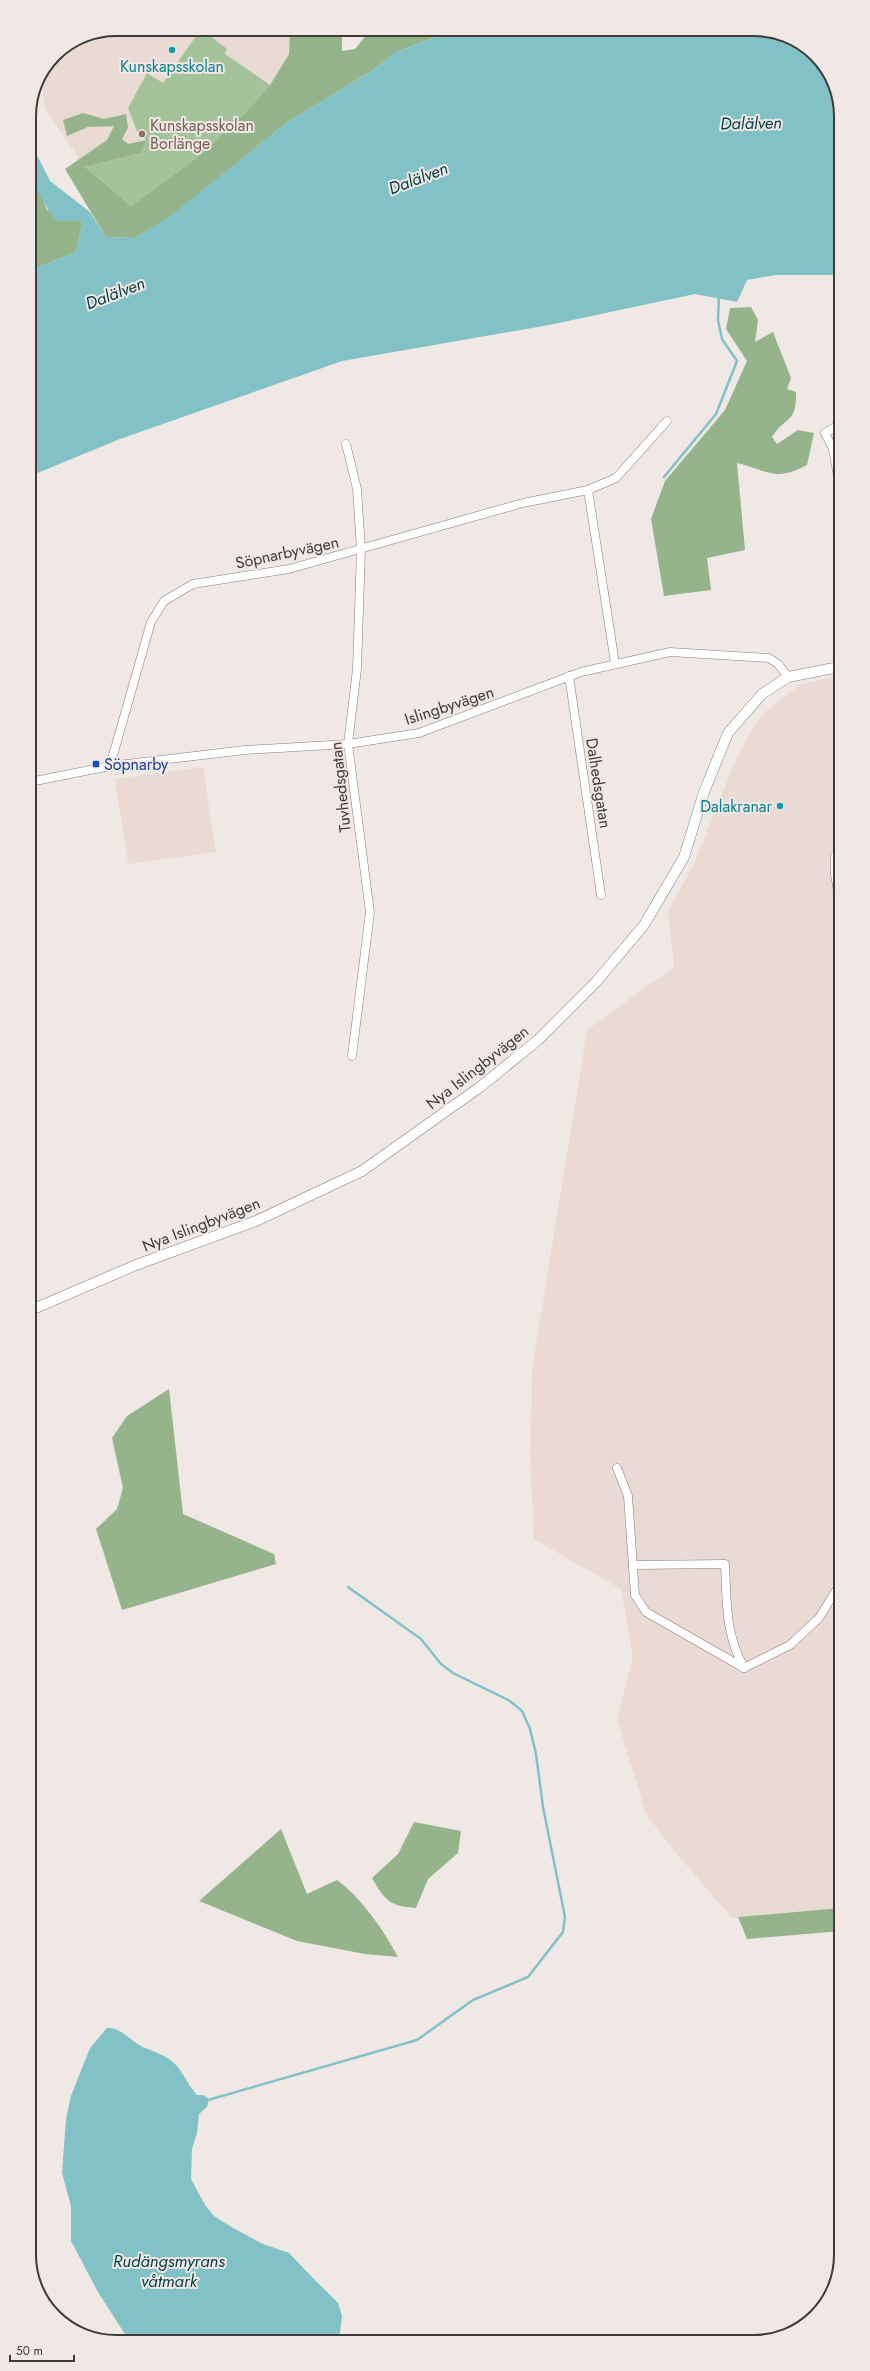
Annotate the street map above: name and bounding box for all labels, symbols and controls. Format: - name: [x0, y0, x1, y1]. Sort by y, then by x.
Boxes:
- marker: Kunskapsskolan: [167, 45, 177, 55]
- place label: Kunskapsskolan: [120, 55, 224, 78]
- water label: Dalälven: [720, 110, 782, 136]
- place label: Kunskapsskolan Borlänge: [150, 114, 254, 155]
- marker: Kunskapsskolan Borlänge: [137, 129, 147, 139]
- water label: Dalälven: [385, 156, 451, 200]
- water label: Dalälven: [82, 271, 148, 315]
- street label: Söpnarbyvägen: [233, 530, 341, 575]
- street label: Islingbyvägen: [402, 680, 497, 731]
- street label: Dalhedsgatan: [580, 736, 617, 830]
- street label: Tuvhedsgatan: [324, 741, 357, 833]
- place label: Söpnarby: [104, 753, 169, 776]
- marker: Söpnarby: [91, 759, 101, 769]
- place label: Dalakranar: [700, 795, 773, 818]
- marker: Dalakranar: [775, 801, 785, 811]
- street label: Nya Islingbyvägen: [421, 1020, 533, 1115]
- street label: Nya Islingbyvägen: [139, 1191, 263, 1258]
- water label: Rudängsmyrans våtmark: [113, 2249, 225, 2293]
- scale bar: [10, 2337, 74, 2363]
- text: 50 m: [16, 2342, 43, 2360]

